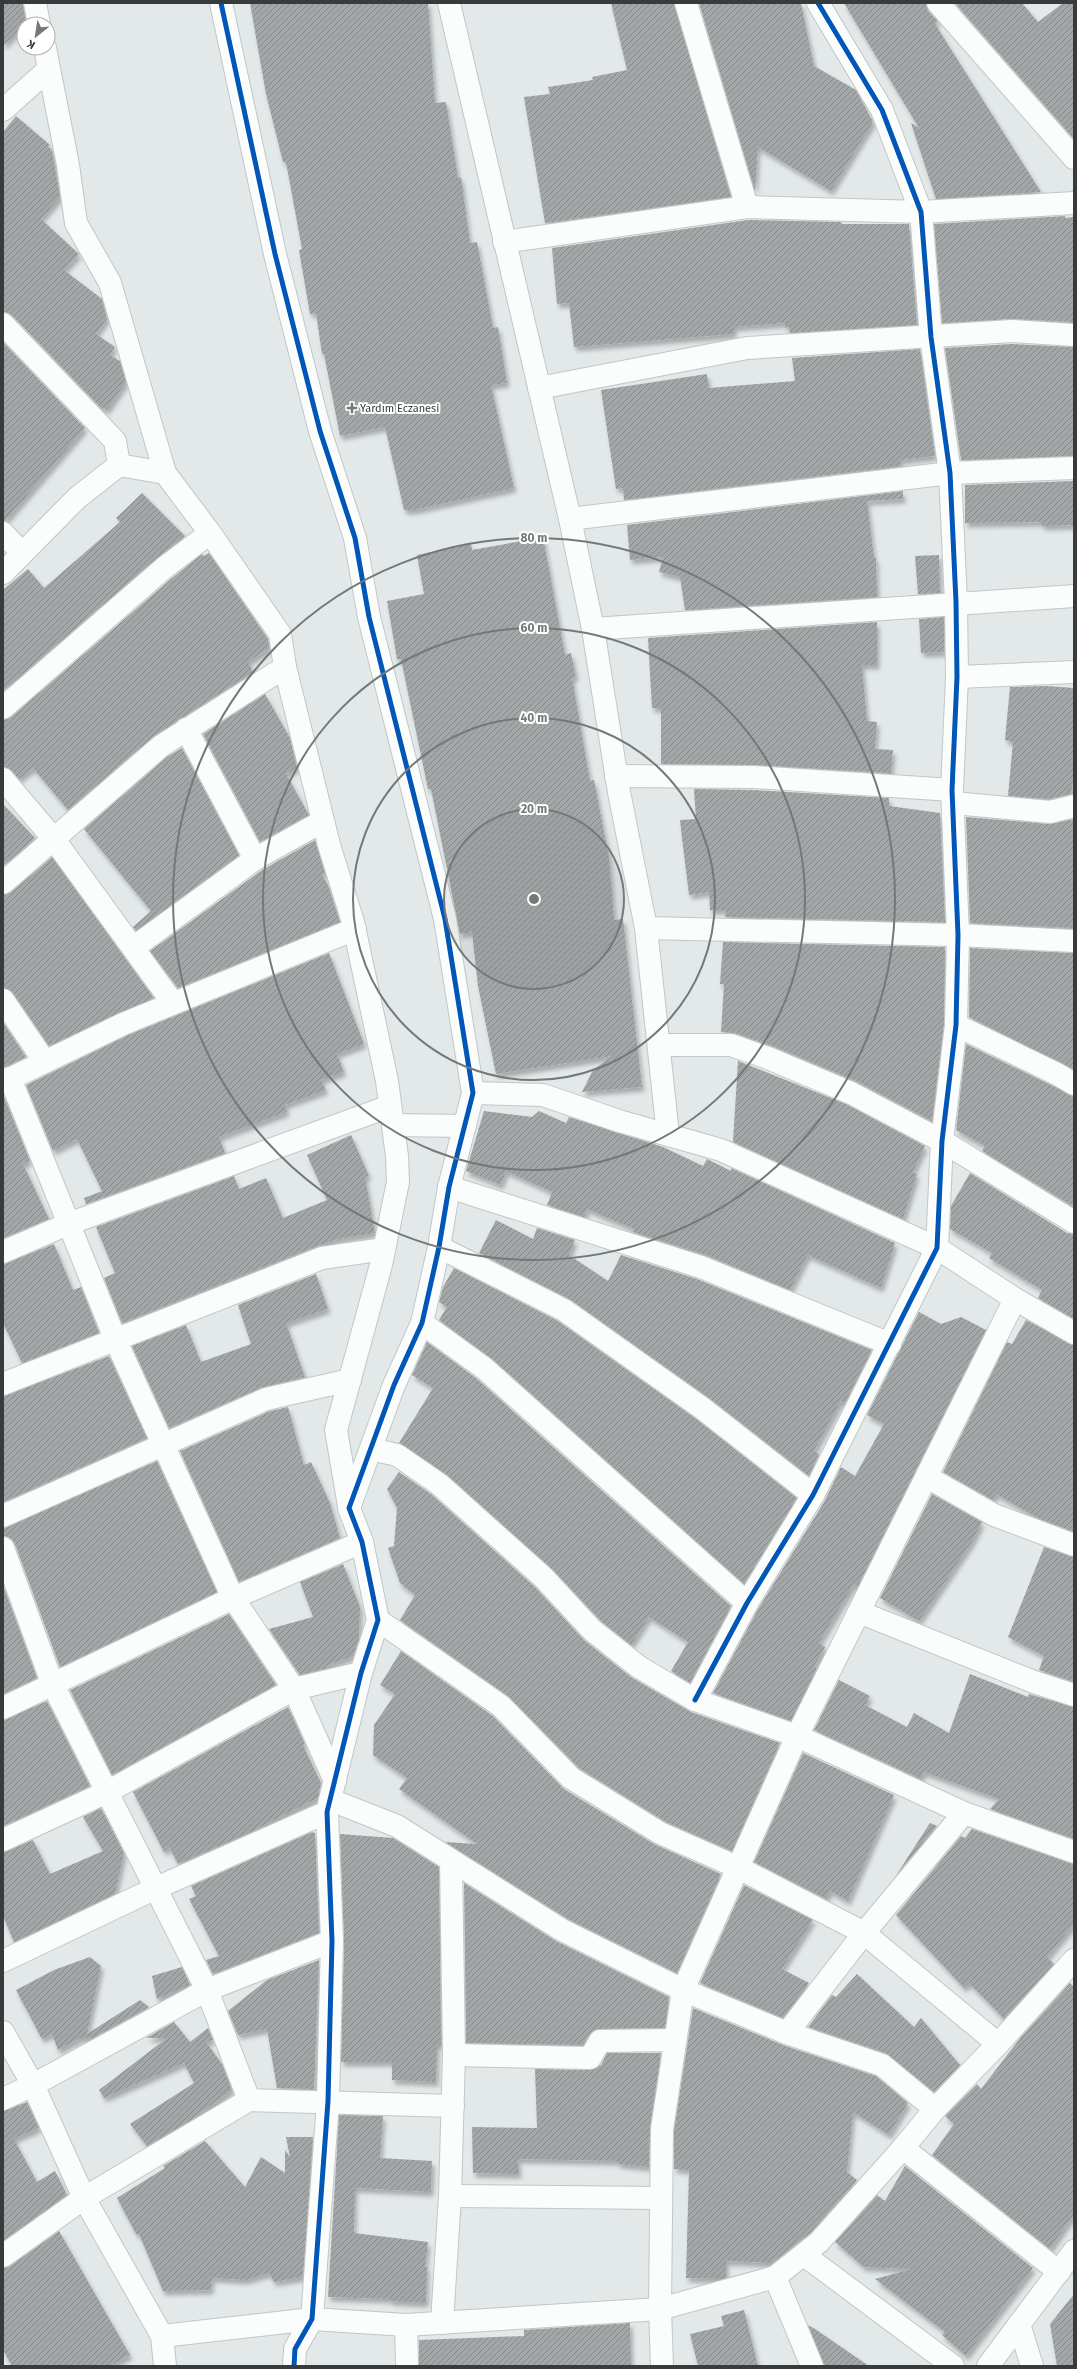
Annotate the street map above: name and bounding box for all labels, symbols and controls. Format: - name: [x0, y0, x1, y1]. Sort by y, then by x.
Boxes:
- north arrow: [16, 16, 56, 56]
- text: K: [24, 36, 38, 52]
- place label: Yardım Eczanesi: [360, 402, 439, 415]
- marker: Yardım Eczanesi: [347, 403, 357, 413]
- text: 80 m: [521, 531, 547, 545]
- text: 60 m: [521, 621, 547, 635]
- text: 40 m: [521, 711, 547, 725]
- text: 20 m: [521, 802, 547, 816]
- centre of rings: [527, 892, 541, 906]

